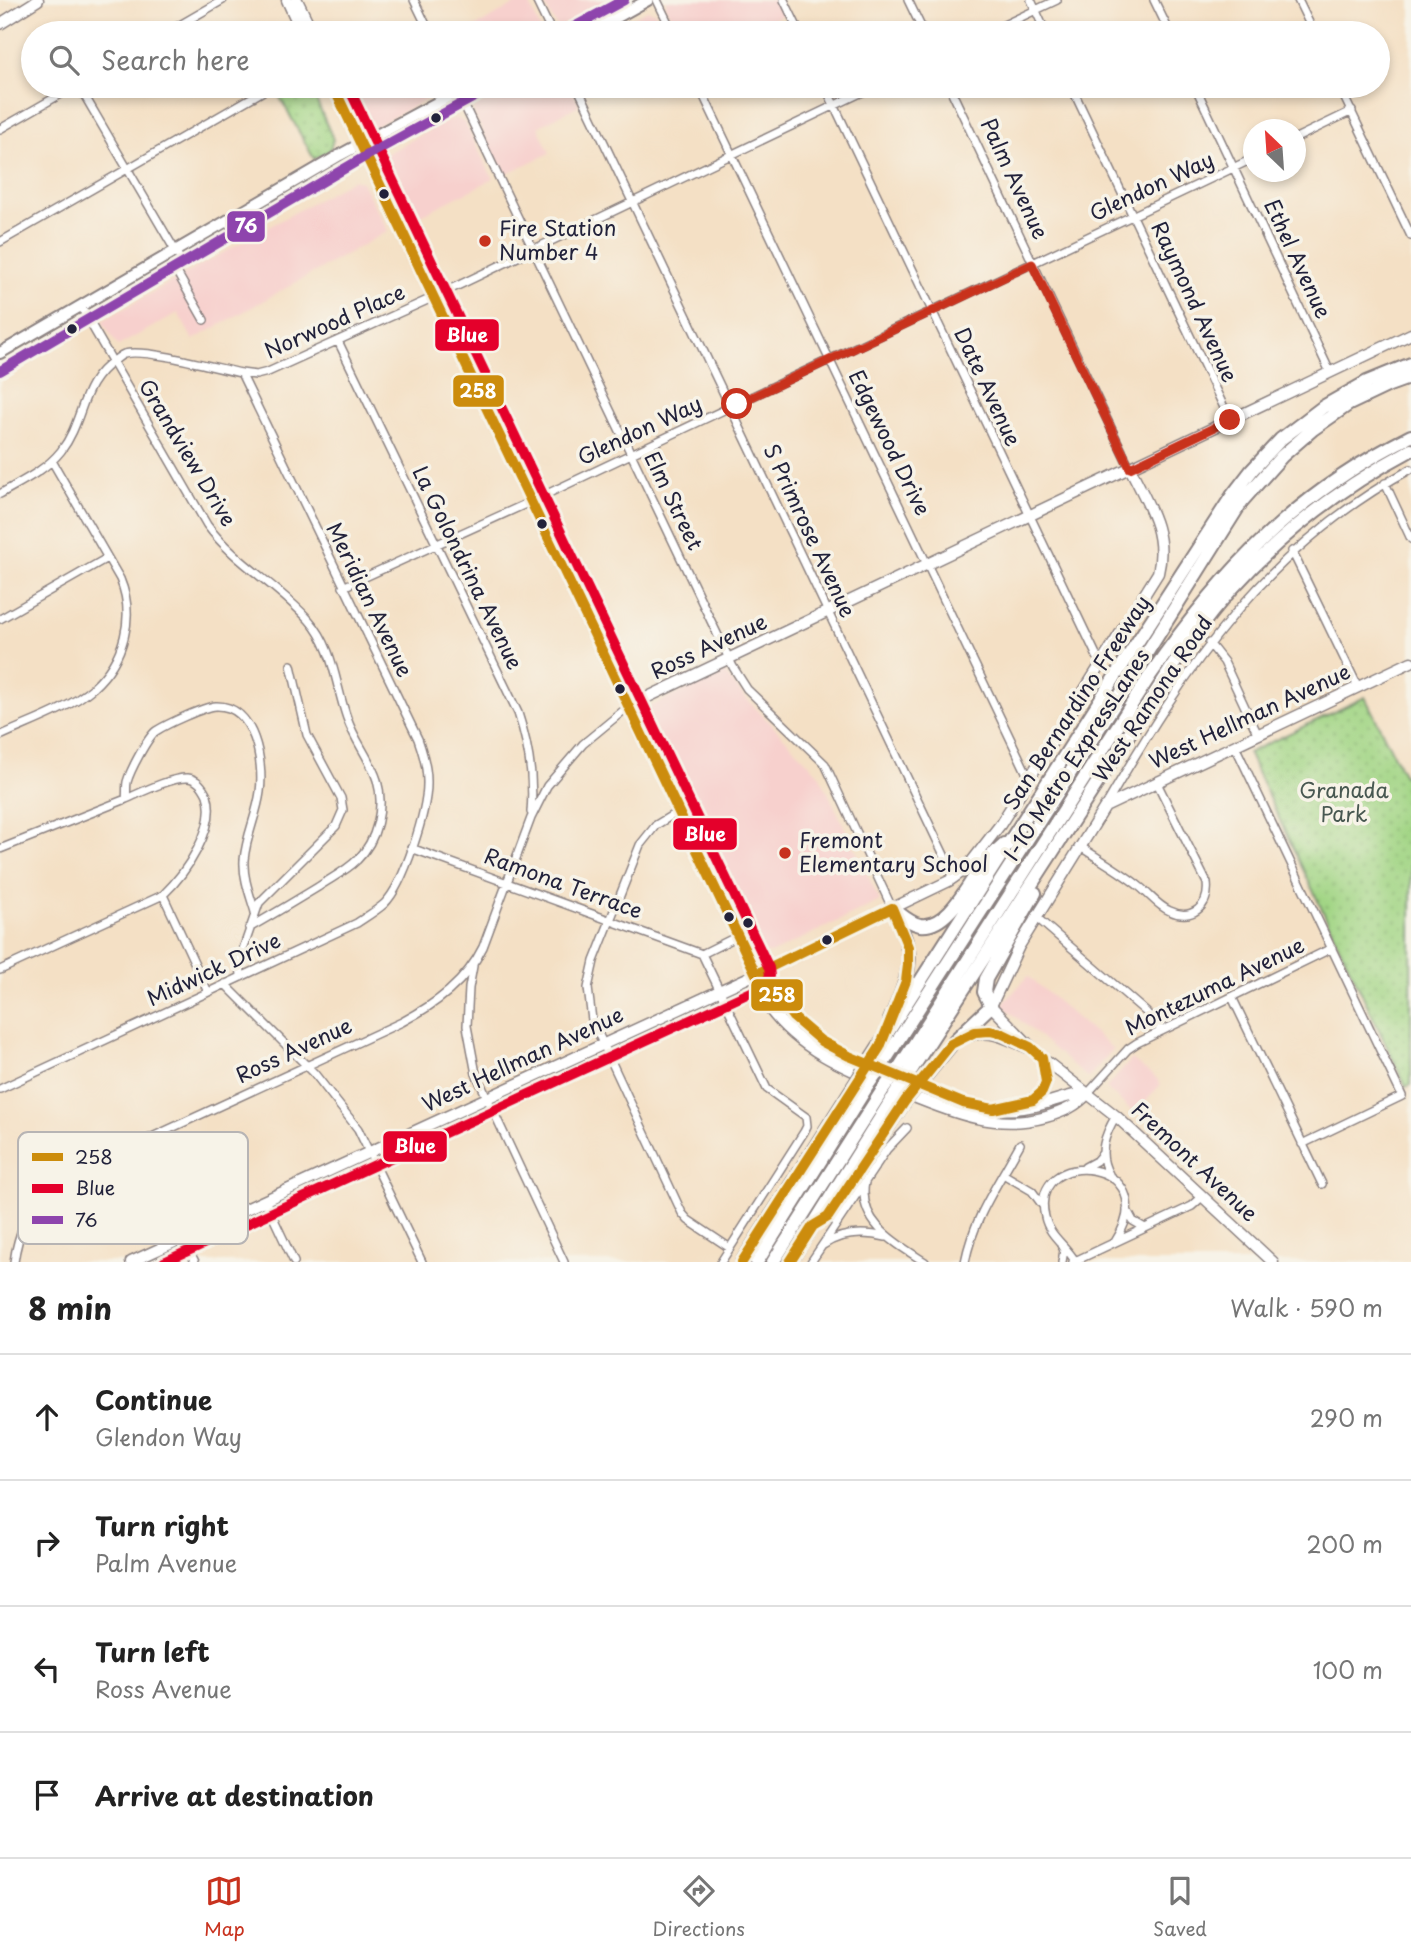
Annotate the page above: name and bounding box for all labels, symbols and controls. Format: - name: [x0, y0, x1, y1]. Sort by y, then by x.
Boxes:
- search box: [21, 21, 1390, 98]
- text: Search here: [101, 40, 250, 79]
- icon: search: [45, 41, 83, 79]
- unlabelled marker: [429, 111, 443, 125]
- street label: Palm Avenue: [974, 112, 1058, 244]
- north arrow: [1243, 119, 1306, 182]
- street label: Glendon Way: [1084, 142, 1219, 228]
- unlabelled marker: [377, 187, 391, 201]
- street label: Ethel Avenue: [1257, 193, 1340, 323]
- line badge: 76: [226, 210, 266, 243]
- text: 76: [235, 211, 257, 239]
- place label: Fire Station Number 4: [499, 211, 616, 267]
- street label: Raymond Avenue: [1145, 216, 1247, 387]
- marker: Fire Station Number 4: [477, 233, 493, 249]
- street label: Norwood Place: [259, 275, 410, 365]
- line badge: Blue: [434, 318, 500, 352]
- text: Blue: [446, 320, 488, 348]
- unlabelled marker: [65, 322, 79, 336]
- street label: Date Avenue: [947, 322, 1030, 451]
- street label: Edgewood Drive: [842, 364, 940, 520]
- street label: Grandview Drive: [132, 372, 245, 532]
- line badge: 258: [452, 374, 505, 408]
- text: 258: [459, 376, 497, 404]
- street label: Glendon Way: [572, 386, 707, 472]
- route start: [721, 388, 752, 419]
- route end: [1214, 404, 1245, 435]
- street label: S Primrose Avenue: [757, 438, 865, 622]
- street label: Elm Street: [637, 445, 712, 555]
- street label: La Golondrina Avenue: [406, 460, 532, 674]
- street label: Meridian Avenue: [319, 516, 422, 682]
- unlabelled marker: [535, 517, 549, 531]
- street label: San Bernardino Freeway: [994, 588, 1157, 816]
- street label: Ross Avenue: [645, 604, 771, 686]
- street label: West Ramona Road: [1084, 608, 1219, 788]
- street label: I-10 Metro ExpressLanes: [994, 641, 1156, 867]
- street label: West Hellman Avenue: [1143, 654, 1355, 776]
- unlabelled marker: [613, 682, 627, 696]
- park label: Granada Park: [1299, 773, 1390, 829]
- line badge: Blue: [672, 817, 738, 851]
- text: Blue: [684, 819, 726, 847]
- place label: Fremont Elementary School: [799, 823, 988, 879]
- street label: Ramona Terrace: [480, 839, 647, 926]
- marker: Fremont Elementary School: [777, 845, 793, 861]
- unlabelled marker: [722, 910, 736, 924]
- unlabelled marker: [741, 916, 755, 930]
- street label: Midwick Drive: [141, 923, 285, 1013]
- street label: Montezuma Avenue: [1119, 928, 1309, 1043]
- unlabelled marker: [820, 933, 834, 947]
- line badge: 258: [750, 978, 804, 1012]
- text: 258: [758, 980, 796, 1008]
- street label: West Hellman Avenue: [416, 997, 628, 1119]
- street label: Ross Avenue: [230, 1008, 356, 1090]
- street label: Fremont Avenue: [1125, 1093, 1266, 1228]
- line badge: Blue: [382, 1130, 448, 1163]
- text: Blue: [394, 1131, 436, 1159]
- legend: [18, 1132, 248, 1244]
- text: 258: [75, 1142, 113, 1170]
- text: Blue: [75, 1173, 115, 1201]
- text: 76: [75, 1205, 98, 1233]
- text: 8 min: [28, 1285, 112, 1330]
- text: Walk · 590 m: [1230, 1290, 1383, 1325]
- text: Continue: [95, 1380, 212, 1419]
- icon: ahead: [28, 1398, 66, 1436]
- text: 290 m: [1310, 1400, 1383, 1435]
- text: Glendon Way: [95, 1419, 242, 1454]
- text: Turn right: [95, 1506, 229, 1545]
- icon: right: [28, 1524, 66, 1562]
- text: 200 m: [1306, 1526, 1383, 1561]
- text: Palm Avenue: [95, 1545, 237, 1580]
- text: Turn left: [95, 1632, 210, 1671]
- icon: left: [28, 1650, 66, 1688]
- text: 100 m: [1313, 1652, 1383, 1687]
- text: Ross Avenue: [95, 1671, 232, 1706]
- icon: arrive: [28, 1776, 66, 1814]
- text: Arrive at destination: [95, 1776, 374, 1815]
- tab: Map: [204, 1872, 245, 1942]
- tab: Directions: [653, 1872, 745, 1942]
- tab: Saved: [1153, 1872, 1207, 1942]

